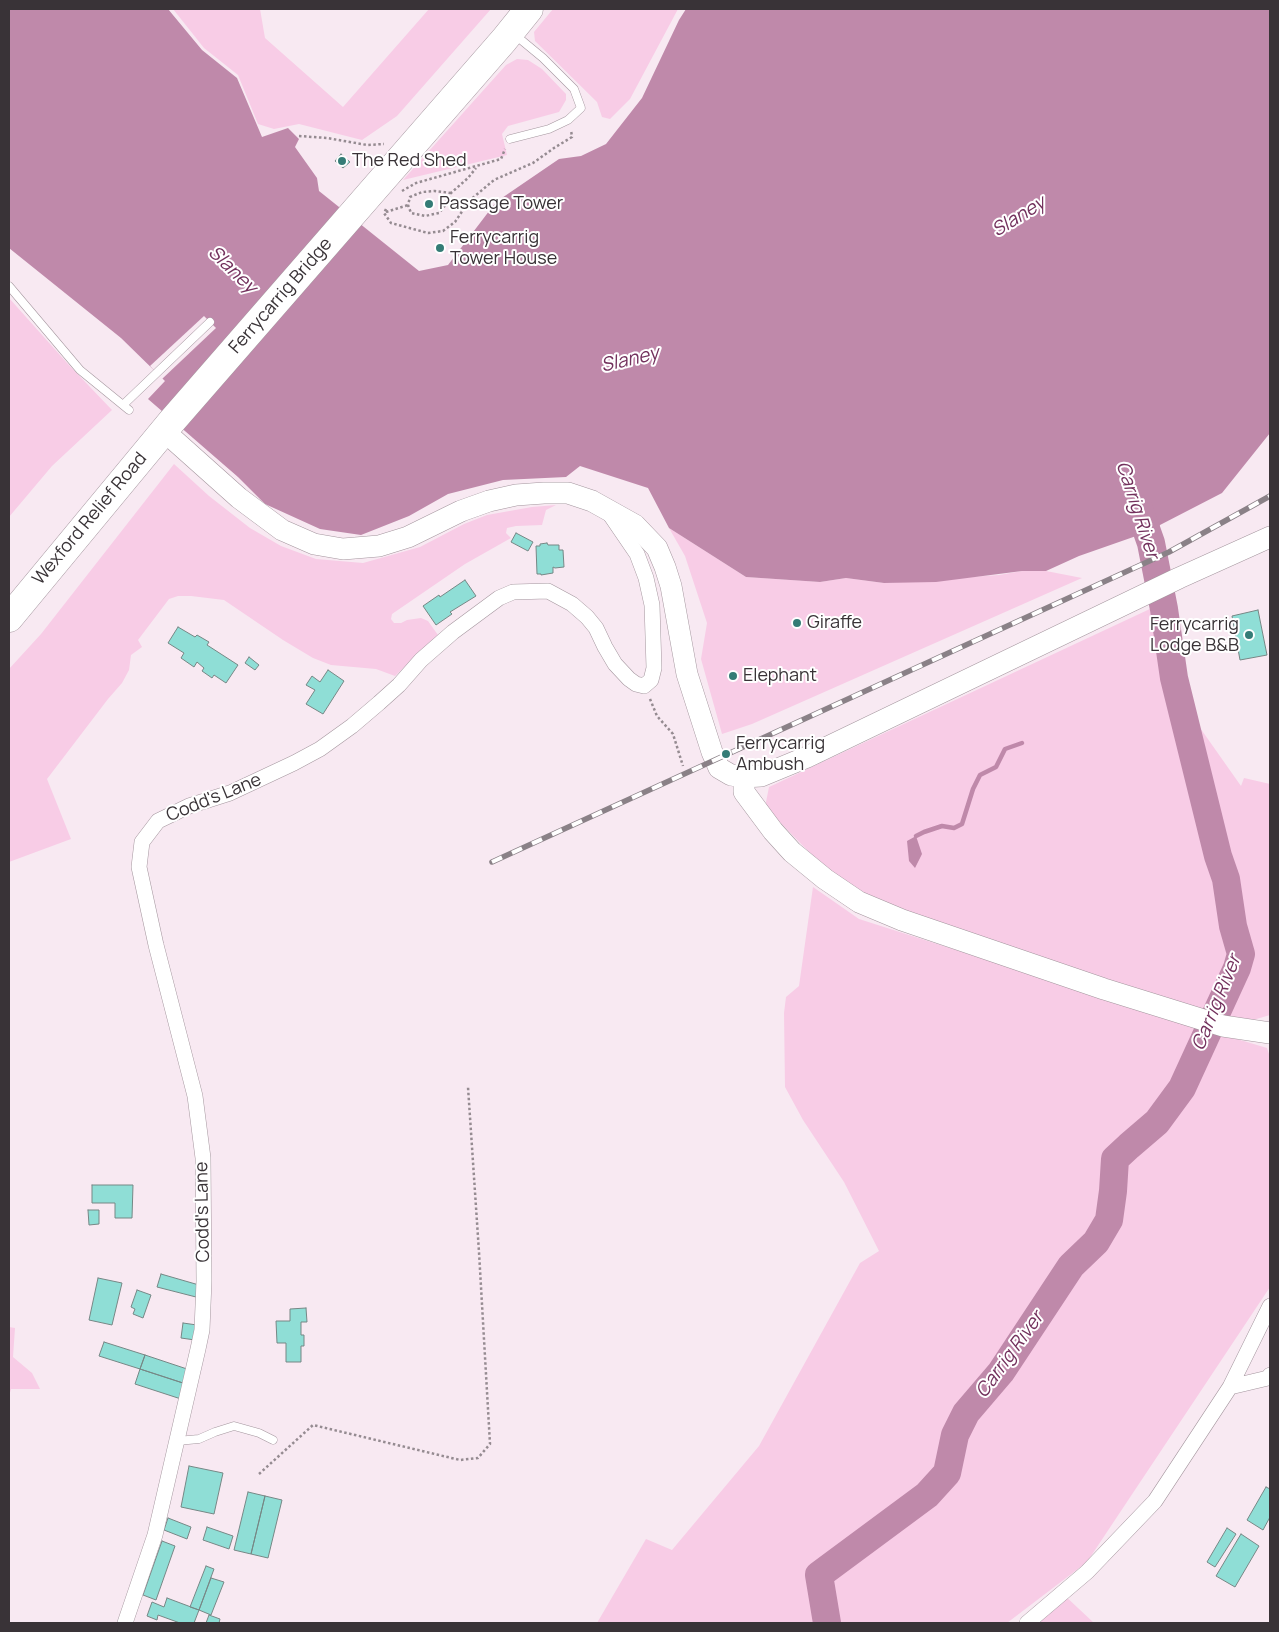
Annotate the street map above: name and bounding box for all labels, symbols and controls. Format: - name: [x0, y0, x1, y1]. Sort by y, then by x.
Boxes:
- place label: The Red Shed: [352, 150, 467, 172]
- marker: The Red Shed: [336, 155, 348, 167]
- water label: Slaney: [988, 192, 1050, 242]
- place label: Passage Tower: [439, 193, 563, 215]
- marker: Passage Tower: [423, 198, 435, 210]
- place label: Ferrycarrig Tower House: [450, 227, 557, 270]
- street label: Ferrycarrig Bridge: [225, 234, 337, 358]
- water label: Slaney: [203, 241, 261, 299]
- marker: Ferrycarrig Tower House: [434, 242, 446, 254]
- water label: Slaney: [599, 342, 661, 378]
- street label: Wexford Relief Road: [28, 448, 152, 590]
- water label: Carrig River: [1111, 458, 1163, 562]
- place label: Giraffe: [807, 612, 862, 634]
- place label: Ferrycarrig Lodge B&B: [1150, 614, 1239, 656]
- marker: Giraffe: [791, 617, 803, 629]
- marker: Ferrycarrig Lodge B&B: [1243, 629, 1255, 641]
- place label: Elephant: [743, 665, 817, 687]
- marker: Elephant: [727, 670, 739, 682]
- place label: Ferrycarrig Ambush: [736, 733, 825, 776]
- marker: Ferrycarrig Ambush: [720, 748, 732, 760]
- street label: Codd's Lane: [163, 769, 265, 827]
- water label: Carrig River: [1188, 952, 1246, 1054]
- street label: Codd's Lane: [191, 1161, 215, 1263]
- water label: Carrig River: [971, 1307, 1049, 1403]

